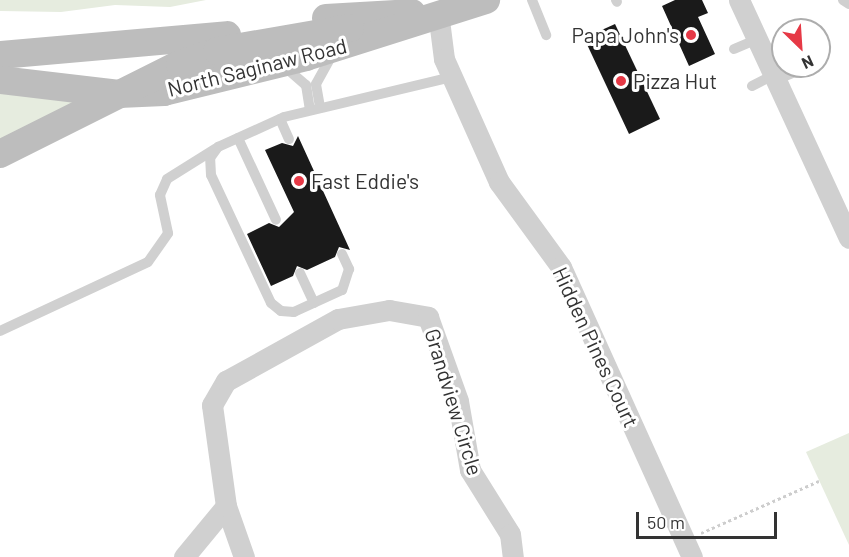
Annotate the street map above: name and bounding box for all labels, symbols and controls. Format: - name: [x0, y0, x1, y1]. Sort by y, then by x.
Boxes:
- north arrow: [771, 18, 831, 78]
- place label: Papa John's: [571, 22, 679, 48]
- marker: Papa John's: [684, 28, 698, 42]
- street label: North Saginaw Road: [165, 33, 349, 101]
- text: N: [799, 52, 817, 74]
- place label: Pizza Hut: [633, 68, 717, 94]
- marker: Pizza Hut: [614, 74, 628, 88]
- place label: Fast Eddie's: [311, 168, 419, 194]
- marker: Fast Eddie's: [292, 174, 306, 188]
- street label: Hidden Pines Court: [548, 263, 644, 431]
- street label: Grandview Circle: [420, 326, 488, 478]
- scale bar: [639, 500, 780, 538]
- text: 50 m: [647, 511, 685, 533]

